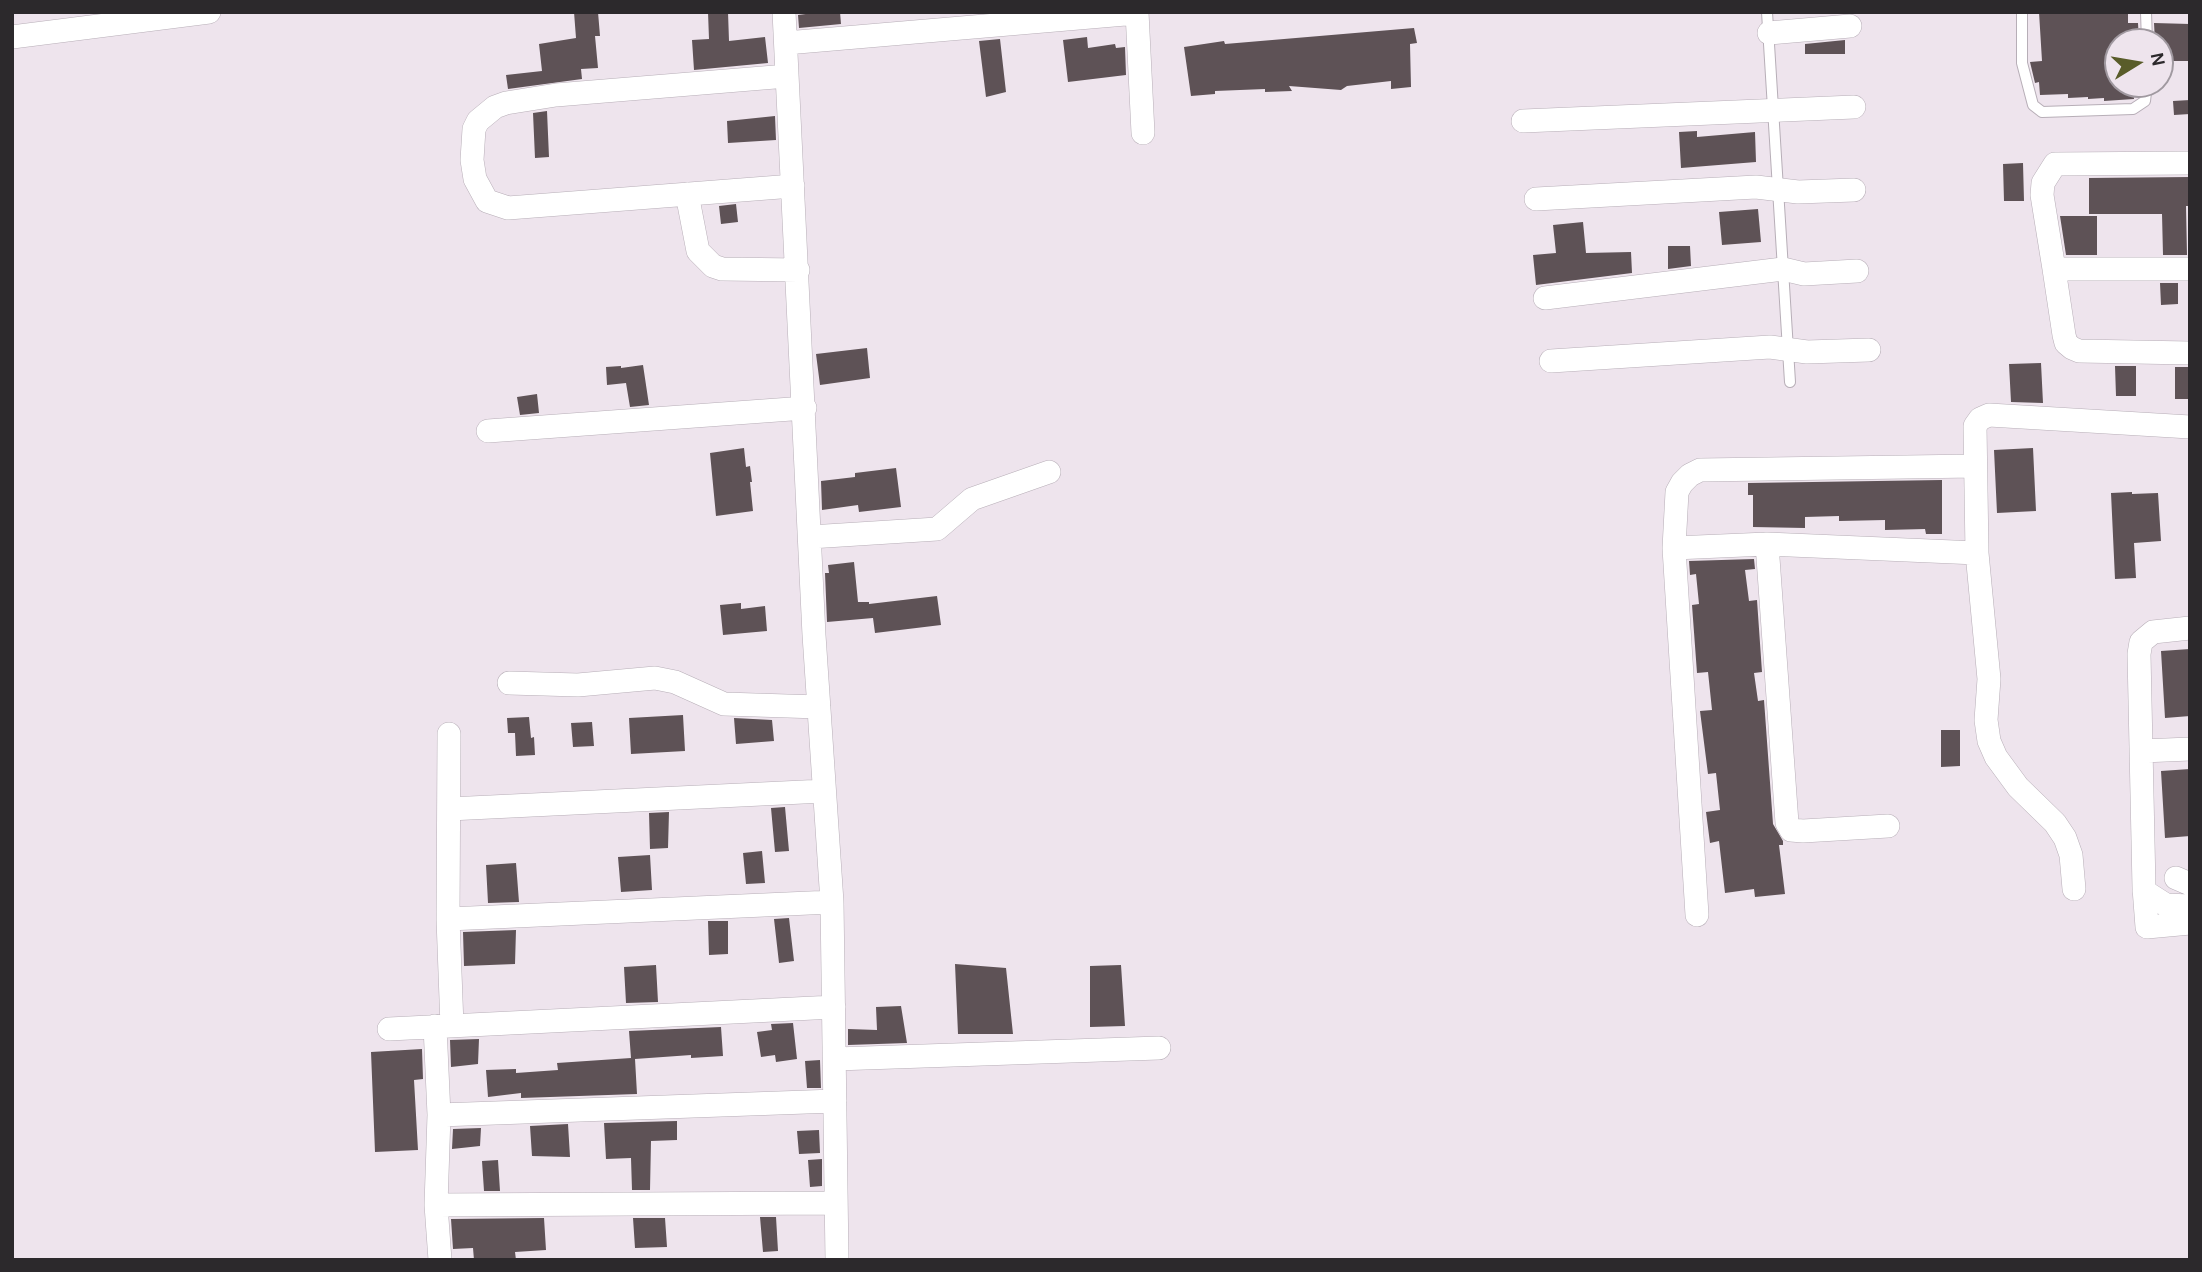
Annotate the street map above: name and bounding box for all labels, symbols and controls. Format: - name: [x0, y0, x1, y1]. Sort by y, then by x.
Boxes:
- north arrow: [2104, 28, 2174, 98]
- text: N: [2146, 51, 2170, 68]

